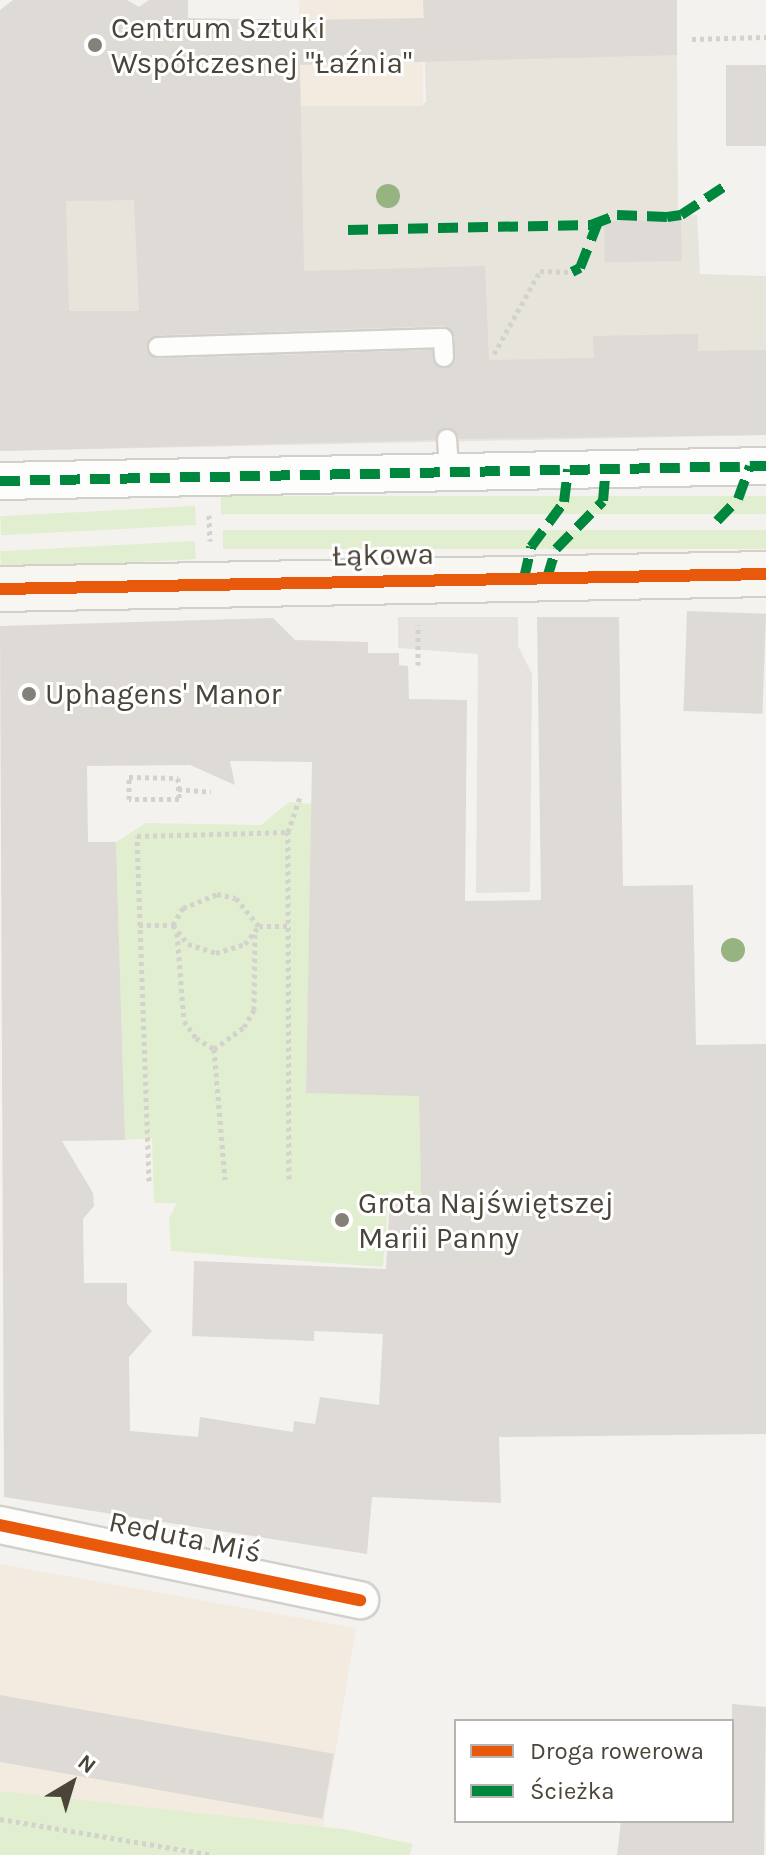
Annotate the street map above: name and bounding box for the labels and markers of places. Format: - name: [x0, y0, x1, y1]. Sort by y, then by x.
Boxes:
- place label: Centrum Sztuki Współczesnej "Łaźnia": [111, 10, 412, 80]
- marker: Centrum Sztuki Współczesnej "Łaźnia": [86, 36, 104, 54]
- place label: Uphagens' Manor: [45, 676, 281, 712]
- marker: Uphagens' Manor: [20, 685, 38, 703]
- place label: Grota Najświętszej Marii Panny: [358, 1185, 614, 1256]
- marker: Grota Najświętszej Marii Panny: [333, 1211, 351, 1229]

